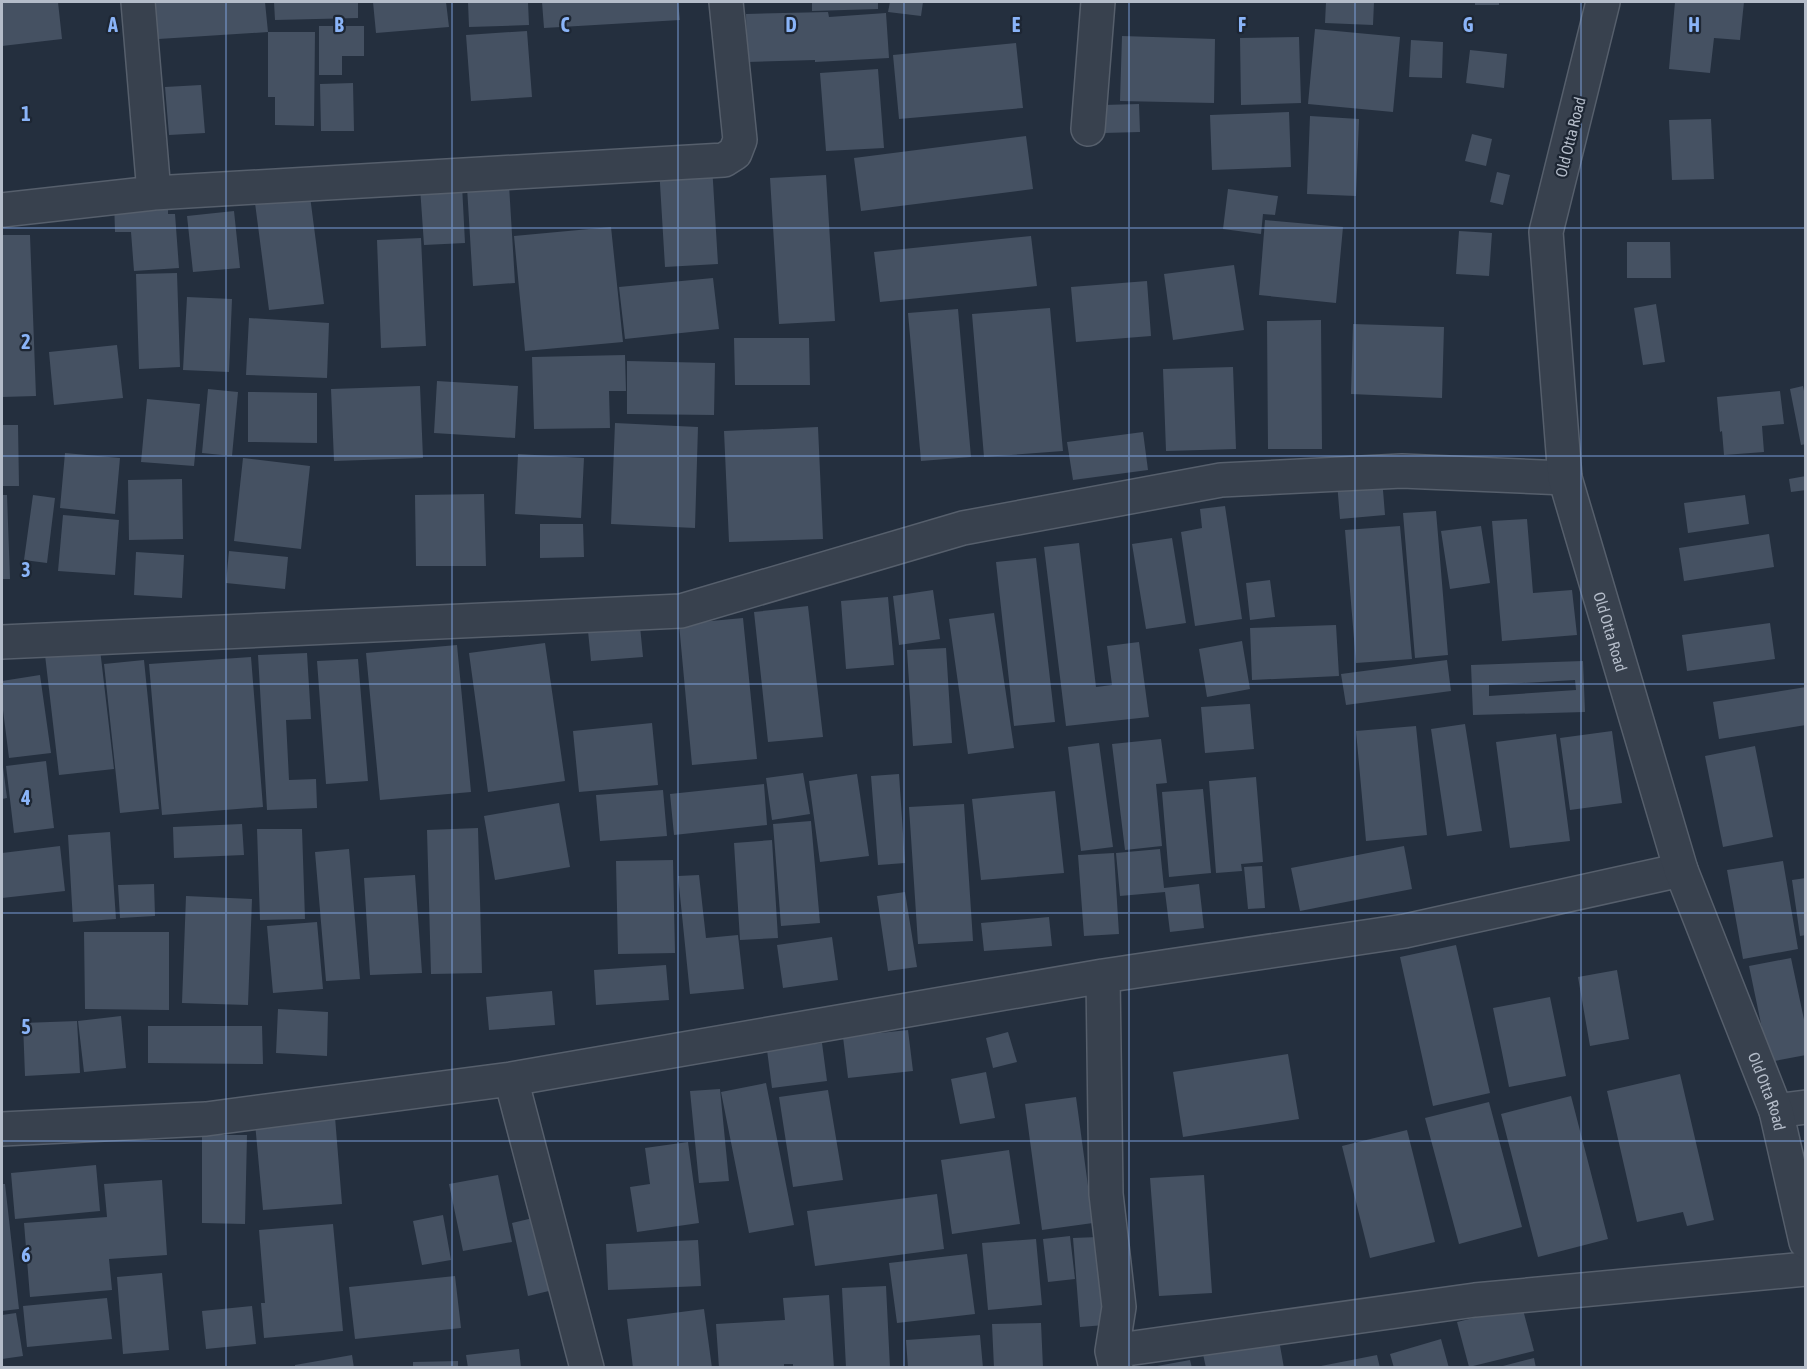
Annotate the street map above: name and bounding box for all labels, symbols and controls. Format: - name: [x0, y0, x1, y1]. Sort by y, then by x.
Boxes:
- text: A: [107, 13, 118, 36]
- text: B: [334, 13, 344, 36]
- text: C: [561, 13, 570, 36]
- text: D: [785, 13, 797, 36]
- text: E: [1012, 13, 1021, 36]
- text: F: [1238, 13, 1246, 36]
- text: G: [1463, 13, 1474, 36]
- text: H: [1688, 13, 1700, 36]
- street label: Old Otta Road: [1551, 95, 1589, 179]
- text: 1: [21, 102, 31, 125]
- text: 2: [21, 330, 31, 353]
- text: 3: [21, 558, 31, 581]
- street label: Old Otta Road: [1590, 590, 1631, 674]
- text: 4: [20, 786, 31, 809]
- text: 5: [21, 1015, 31, 1038]
- street label: Old Otta Road: [1745, 1049, 1789, 1132]
- text: 6: [21, 1243, 31, 1266]

